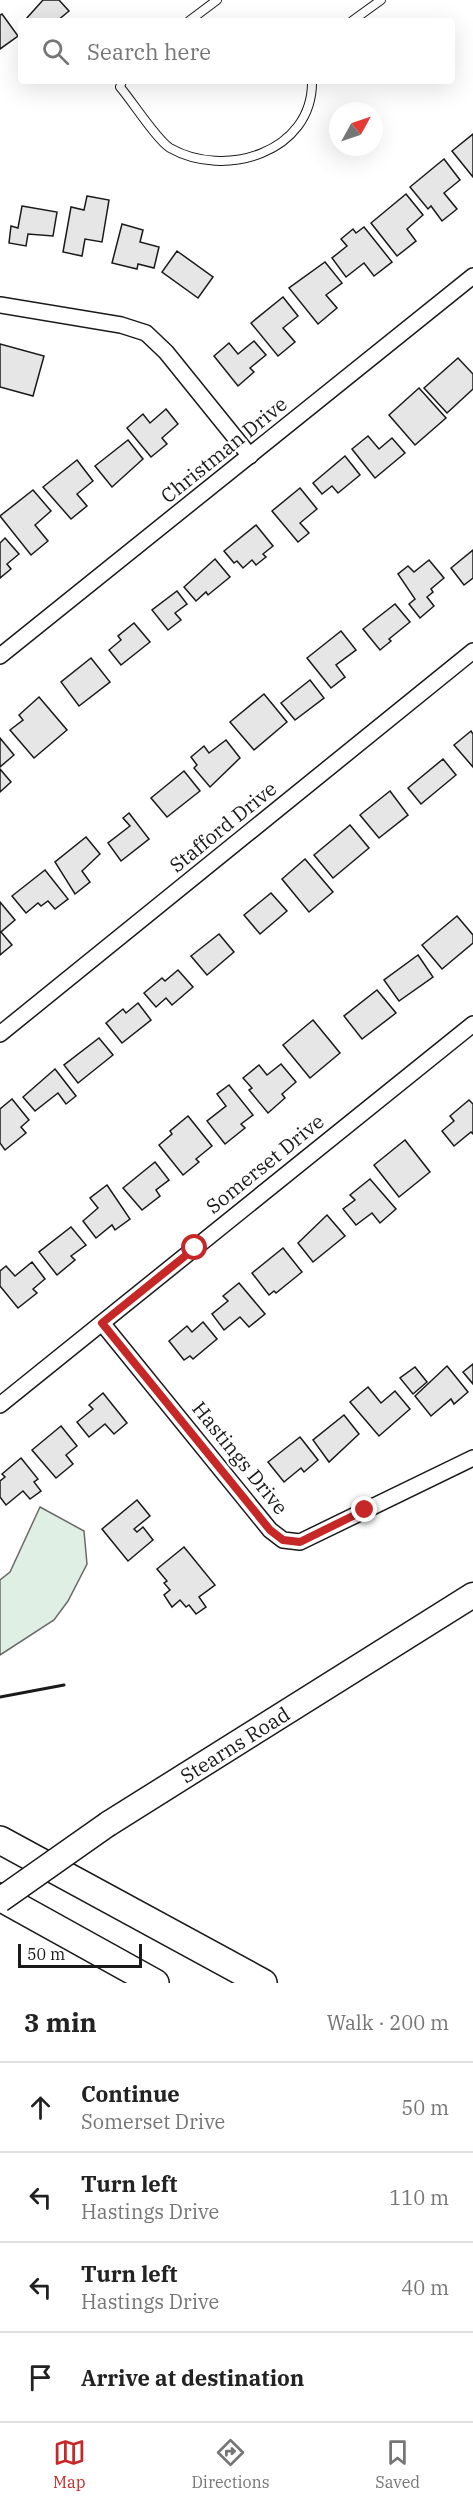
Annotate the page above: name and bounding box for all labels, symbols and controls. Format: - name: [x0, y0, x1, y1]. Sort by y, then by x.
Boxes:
- search box: [18, 18, 455, 84]
- icon: search: [39, 35, 72, 68]
- text: Search here: [87, 37, 211, 66]
- north arrow: [329, 102, 383, 156]
- street label: Christman Drive: [155, 390, 292, 509]
- street label: Stafford Drive: [163, 775, 282, 878]
- street label: Somerset Drive: [200, 1108, 329, 1220]
- route start: [181, 1234, 207, 1260]
- street label: Hastings Drive: [186, 1395, 294, 1520]
- route end: [351, 1496, 377, 1522]
- street label: Stearns Road: [175, 1700, 295, 1789]
- scale bar: [18, 1941, 142, 1968]
- text: 50 m: [27, 1944, 65, 1964]
- text: 3 min: [24, 2005, 97, 2039]
- text: Walk · 200 m: [327, 2009, 449, 2036]
- text: Continue: [81, 2079, 180, 2108]
- icon: ahead: [24, 2091, 57, 2124]
- text: 50 m: [401, 2094, 449, 2121]
- text: Somerset Drive: [81, 2108, 225, 2135]
- text: Turn left: [81, 2169, 177, 2198]
- icon: left: [24, 2181, 57, 2214]
- text: 110 m: [389, 2184, 449, 2211]
- text: Hastings Drive: [81, 2198, 219, 2225]
- text: Turn left: [81, 2259, 177, 2288]
- icon: left: [24, 2271, 57, 2304]
- text: 40 m: [401, 2274, 449, 2301]
- text: Hastings Drive: [81, 2288, 219, 2315]
- icon: arrive: [24, 2361, 57, 2394]
- text: Arrive at destination: [81, 2363, 304, 2392]
- tab: Map: [53, 2436, 86, 2492]
- tab: Directions: [192, 2436, 270, 2492]
- tab: Saved: [375, 2436, 420, 2492]

